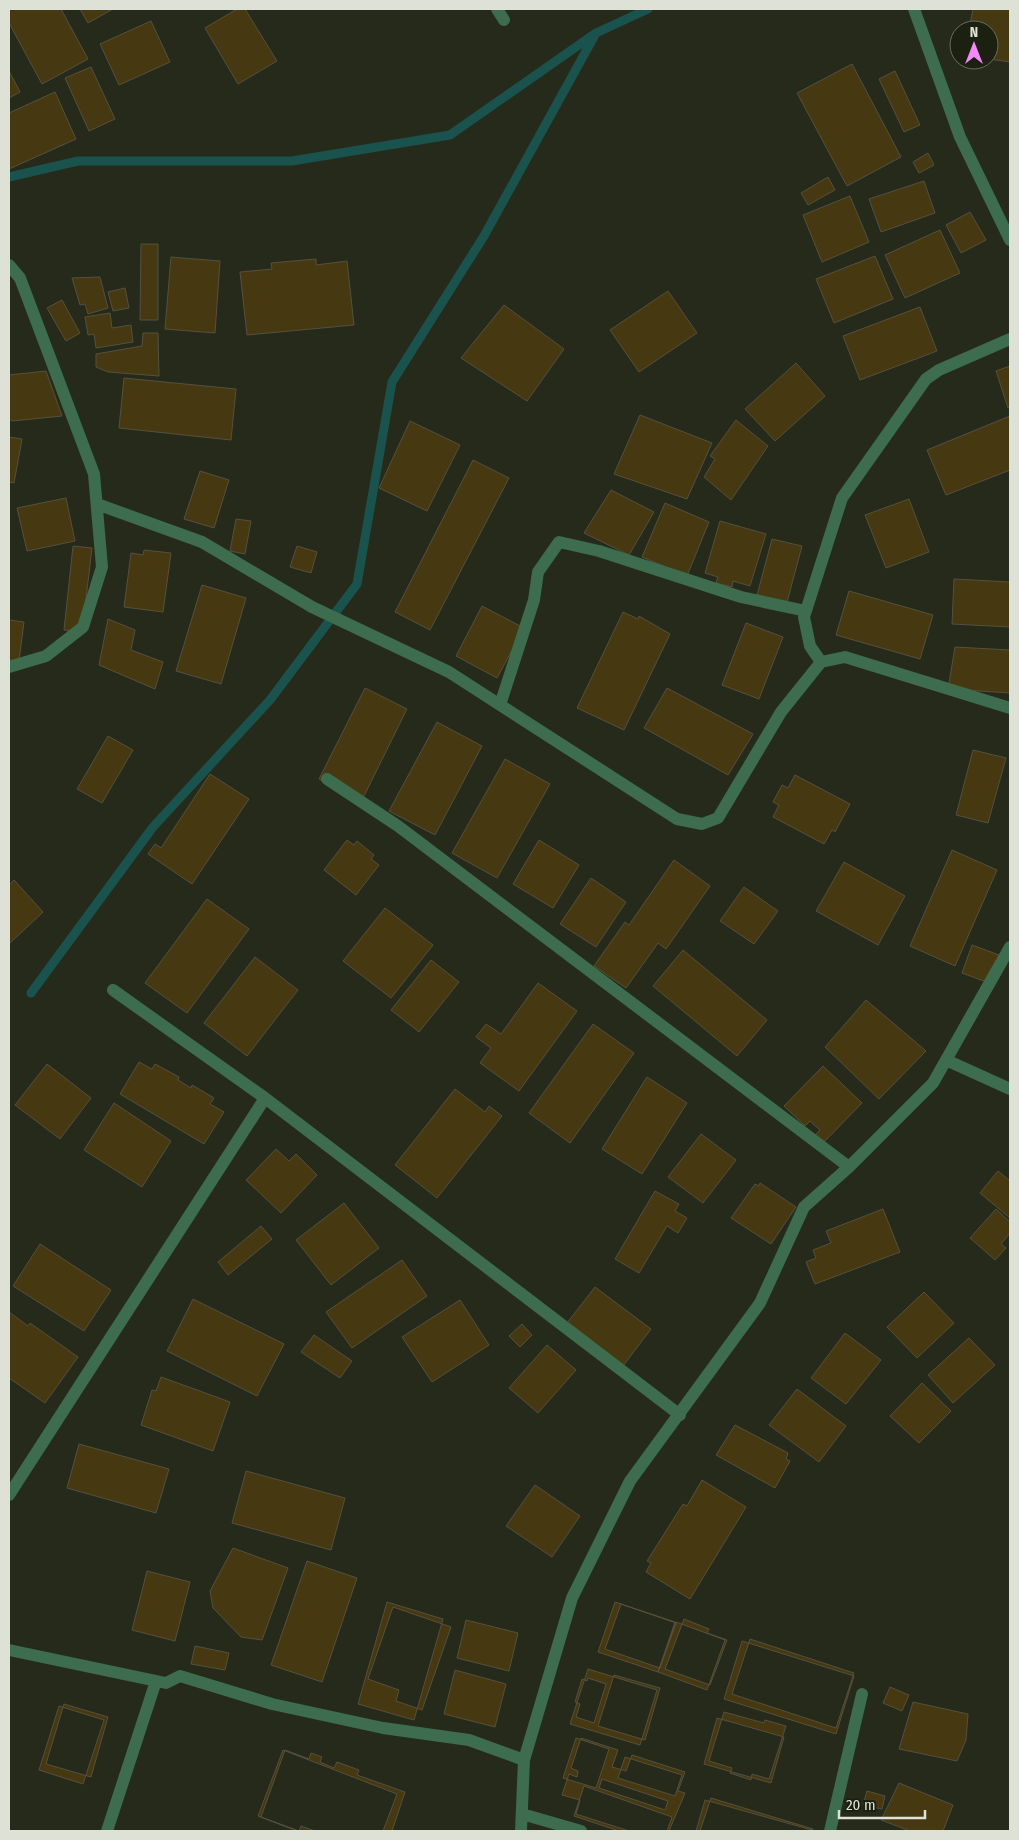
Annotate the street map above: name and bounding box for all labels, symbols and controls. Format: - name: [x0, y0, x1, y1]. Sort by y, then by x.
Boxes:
- north arrow: [949, 20, 999, 70]
- text: N: [970, 24, 978, 41]
- scale bar: [839, 1788, 925, 1820]
- text: 20 m: [846, 1796, 876, 1814]

